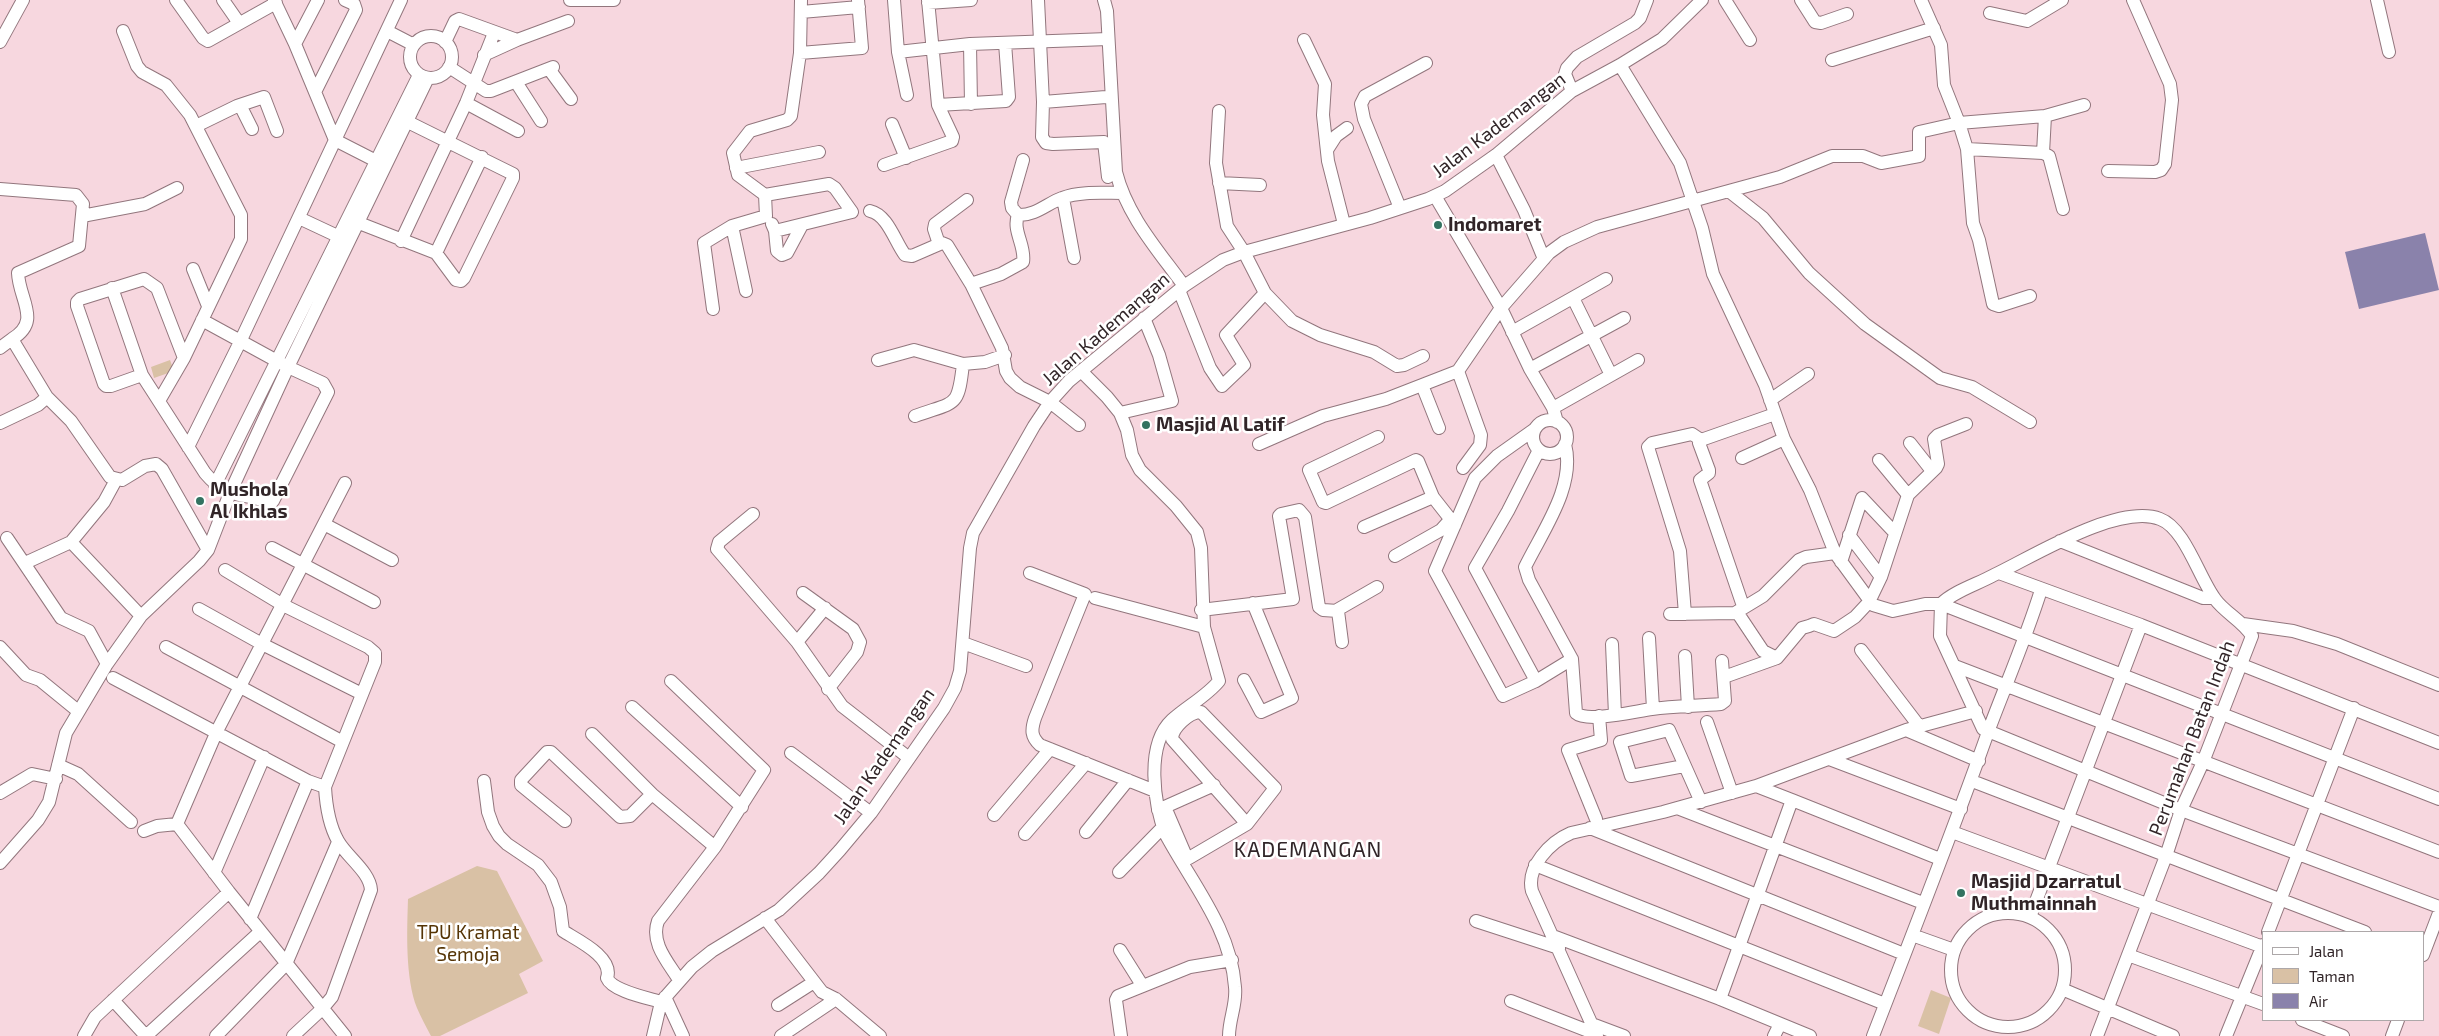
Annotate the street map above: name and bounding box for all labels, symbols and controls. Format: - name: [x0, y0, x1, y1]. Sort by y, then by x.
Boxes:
- street label: Jalan Kademangan: [1428, 67, 1570, 183]
- place label: Indomaret: [1448, 214, 1542, 236]
- marker: Indomaret: [1432, 219, 1444, 231]
- street label: Jalan Kademangan: [1038, 268, 1174, 390]
- place label: Masjid Al Latif: [1156, 414, 1285, 436]
- marker: Masjid Al Latif: [1140, 419, 1152, 431]
- place label: Mushola Al Ikhlas: [210, 479, 288, 523]
- marker: Mushola Al Ikhlas: [194, 495, 206, 507]
- street label: Perumahan Batan Indah: [2144, 637, 2240, 839]
- street label: Jalan Kademangan: [828, 683, 940, 829]
- district label: KADEMANGAN: [1232, 837, 1384, 863]
- place label: Masjid Dzarratul Muthmainnah: [1971, 871, 2121, 915]
- marker: Masjid Dzarratul Muthmainnah: [1955, 887, 1967, 899]
- park label: TPU Kramat Semoja: [417, 922, 519, 966]
- legend: [2262, 931, 2424, 1021]
- text: Jalan: [2309, 942, 2344, 960]
- text: Taman: [2309, 967, 2355, 985]
- text: Air: [2309, 992, 2328, 1010]

